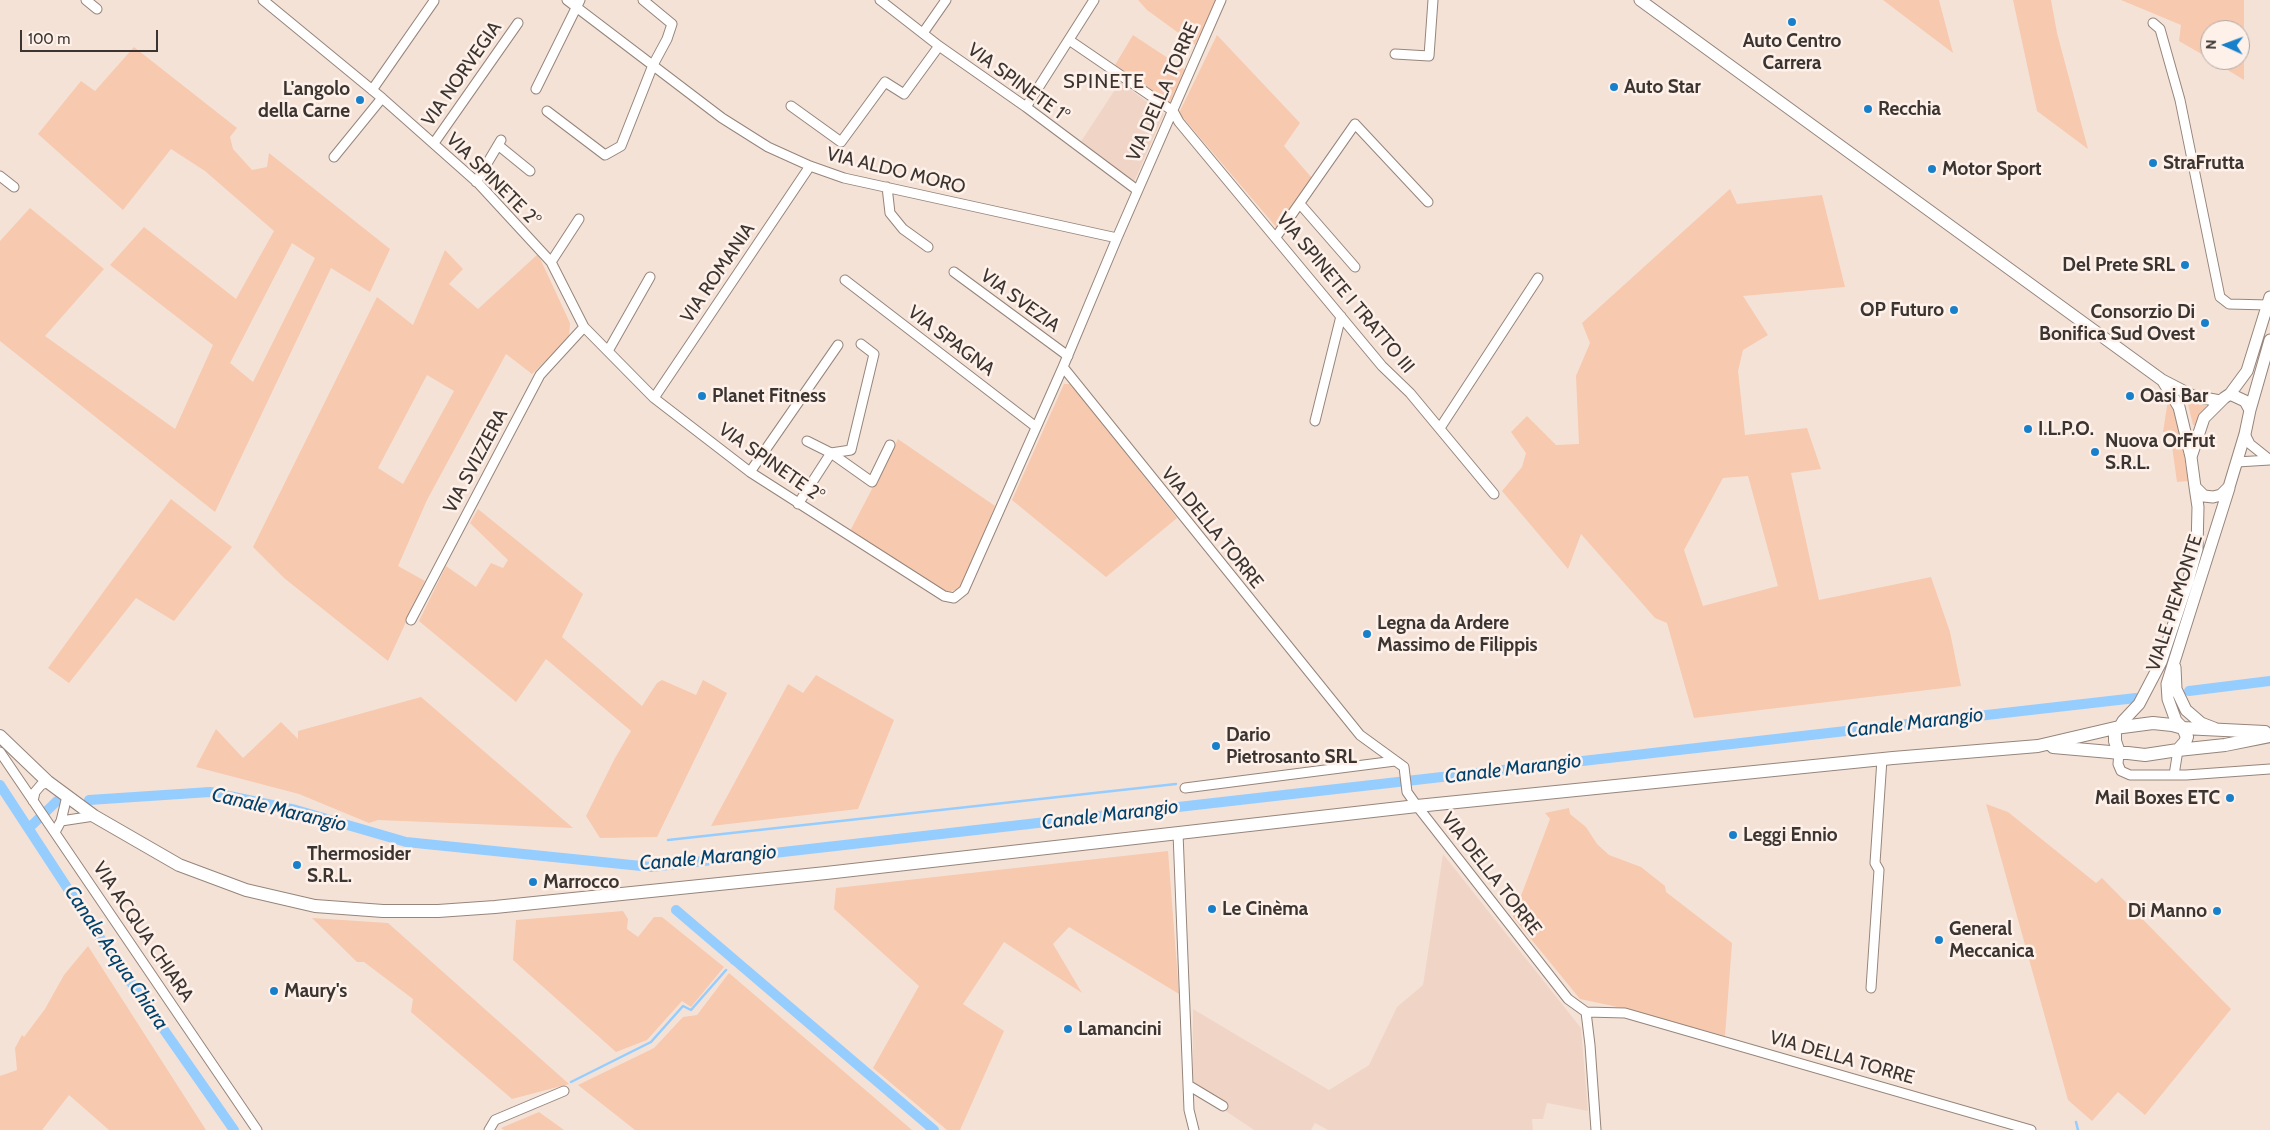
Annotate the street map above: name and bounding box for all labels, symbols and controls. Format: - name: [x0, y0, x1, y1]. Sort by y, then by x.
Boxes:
- marker: Auto Centro Carrera: [1786, 16, 1798, 28]
- street label: VIA NORVEGIA: [417, 17, 507, 131]
- street label: VIA DELLA TORRE: [1122, 19, 1204, 165]
- scale bar: [22, 20, 160, 52]
- north arrow: [2200, 20, 2250, 70]
- text: 100 m: [28, 30, 70, 48]
- place label: Auto Centro Carrera: [1743, 30, 1841, 74]
- street label: VIA SPINETE 1°: [963, 39, 1073, 127]
- text: N: [2202, 39, 2220, 50]
- district label: SPINETE: [1062, 70, 1146, 94]
- place label: Auto Star: [1624, 76, 1701, 98]
- place label: L'angolo della Carne: [258, 78, 350, 122]
- marker: Auto Star: [1608, 81, 1620, 93]
- marker: L'angolo della Carne: [354, 94, 366, 106]
- place label: Recchia: [1878, 98, 1941, 120]
- marker: Recchia: [1862, 103, 1874, 115]
- street label: VIA SPINETE 2°: [441, 128, 545, 232]
- street label: VIA ALDO MORO: [824, 143, 968, 199]
- place label: StraFrutta: [2163, 152, 2244, 174]
- marker: StraFrutta: [2147, 157, 2159, 169]
- place label: Motor Sport: [1942, 158, 2042, 180]
- marker: Motor Sport: [1926, 163, 1938, 175]
- street label: VIA SPINETE I TRATTO III: [1271, 208, 1419, 378]
- street label: VIA ROMANIA: [676, 219, 760, 327]
- place label: Del Prete SRL: [2062, 254, 2175, 276]
- marker: Del Prete SRL: [2179, 259, 2191, 271]
- street label: VIA SVEZIA: [976, 265, 1064, 337]
- place label: OP Futuro: [1860, 299, 1944, 321]
- street label: VIA SPAGNA: [903, 301, 999, 381]
- place label: Consorzio Di Bonifica Sud Ovest: [2039, 301, 2195, 345]
- marker: OP Futuro: [1948, 304, 1960, 316]
- marker: Consorzio Di Bonifica Sud Ovest: [2199, 317, 2211, 329]
- place label: Planet Fitness: [712, 385, 826, 407]
- place label: Oasi Bar: [2140, 385, 2208, 407]
- marker: Planet Fitness: [696, 390, 708, 402]
- marker: Oasi Bar: [2124, 390, 2136, 402]
- street label: VIA SVIZZERA: [439, 405, 513, 517]
- street label: VIA SPINETE 2°: [714, 418, 828, 508]
- place label: I.L.P.O.: [2038, 418, 2094, 440]
- marker: I.L.P.O.: [2022, 423, 2034, 435]
- place label: Nuova OrFrut S.R.L.: [2105, 430, 2215, 474]
- marker: Nuova OrFrut S.R.L.: [2089, 446, 2101, 458]
- street label: VIA DELLA TORRE: [1156, 463, 1268, 593]
- street label: VIALE PIEMONTE: [2142, 532, 2208, 674]
- place label: Legna da Ardere Massimo de Filippis: [1377, 612, 1538, 656]
- marker: Legna da Ardere Massimo de Filippis: [1361, 628, 1373, 640]
- water label: Canale Marangio: [1845, 703, 1985, 743]
- place label: Dario Pietrosanto SRL: [1226, 724, 1357, 768]
- marker: Dario Pietrosanto SRL: [1210, 740, 1222, 752]
- water label: Canale Marangio: [1443, 749, 1583, 789]
- water label: Canale Marangio: [209, 783, 349, 837]
- place label: Mail Boxes ETC: [2095, 787, 2220, 809]
- marker: Mail Boxes ETC: [2224, 792, 2236, 804]
- water label: Canale Marangio: [1040, 795, 1180, 835]
- street label: VIA DELLA TORRE: [1436, 808, 1546, 940]
- place label: Leggi Ennio: [1743, 824, 1838, 846]
- marker: Leggi Ennio: [1727, 829, 1739, 841]
- water label: Canale Marangio: [638, 840, 778, 876]
- place label: Thermosider S.R.L.: [307, 843, 411, 887]
- street label: VIA ACQUA CHIARA: [88, 858, 198, 1006]
- marker: Thermosider S.R.L.: [291, 859, 303, 871]
- place label: Marrocco: [543, 871, 619, 893]
- marker: Marrocco: [527, 876, 539, 888]
- water label: Canale Acqua Chiara: [59, 881, 173, 1035]
- place label: Le Cinèma: [1222, 898, 1308, 920]
- place label: Di Manno: [2128, 900, 2207, 922]
- marker: Le Cinèma: [1206, 903, 1218, 915]
- marker: Di Manno: [2211, 905, 2223, 917]
- place label: General Meccanica: [1949, 918, 2034, 962]
- marker: General Meccanica: [1933, 934, 1945, 946]
- place label: Maury's: [284, 980, 347, 1002]
- marker: Maury's: [268, 985, 280, 997]
- place label: Lamancini: [1078, 1018, 1162, 1040]
- marker: Lamancini: [1062, 1023, 1074, 1035]
- street label: VIA DELLA TORRE: [1767, 1026, 1917, 1090]

